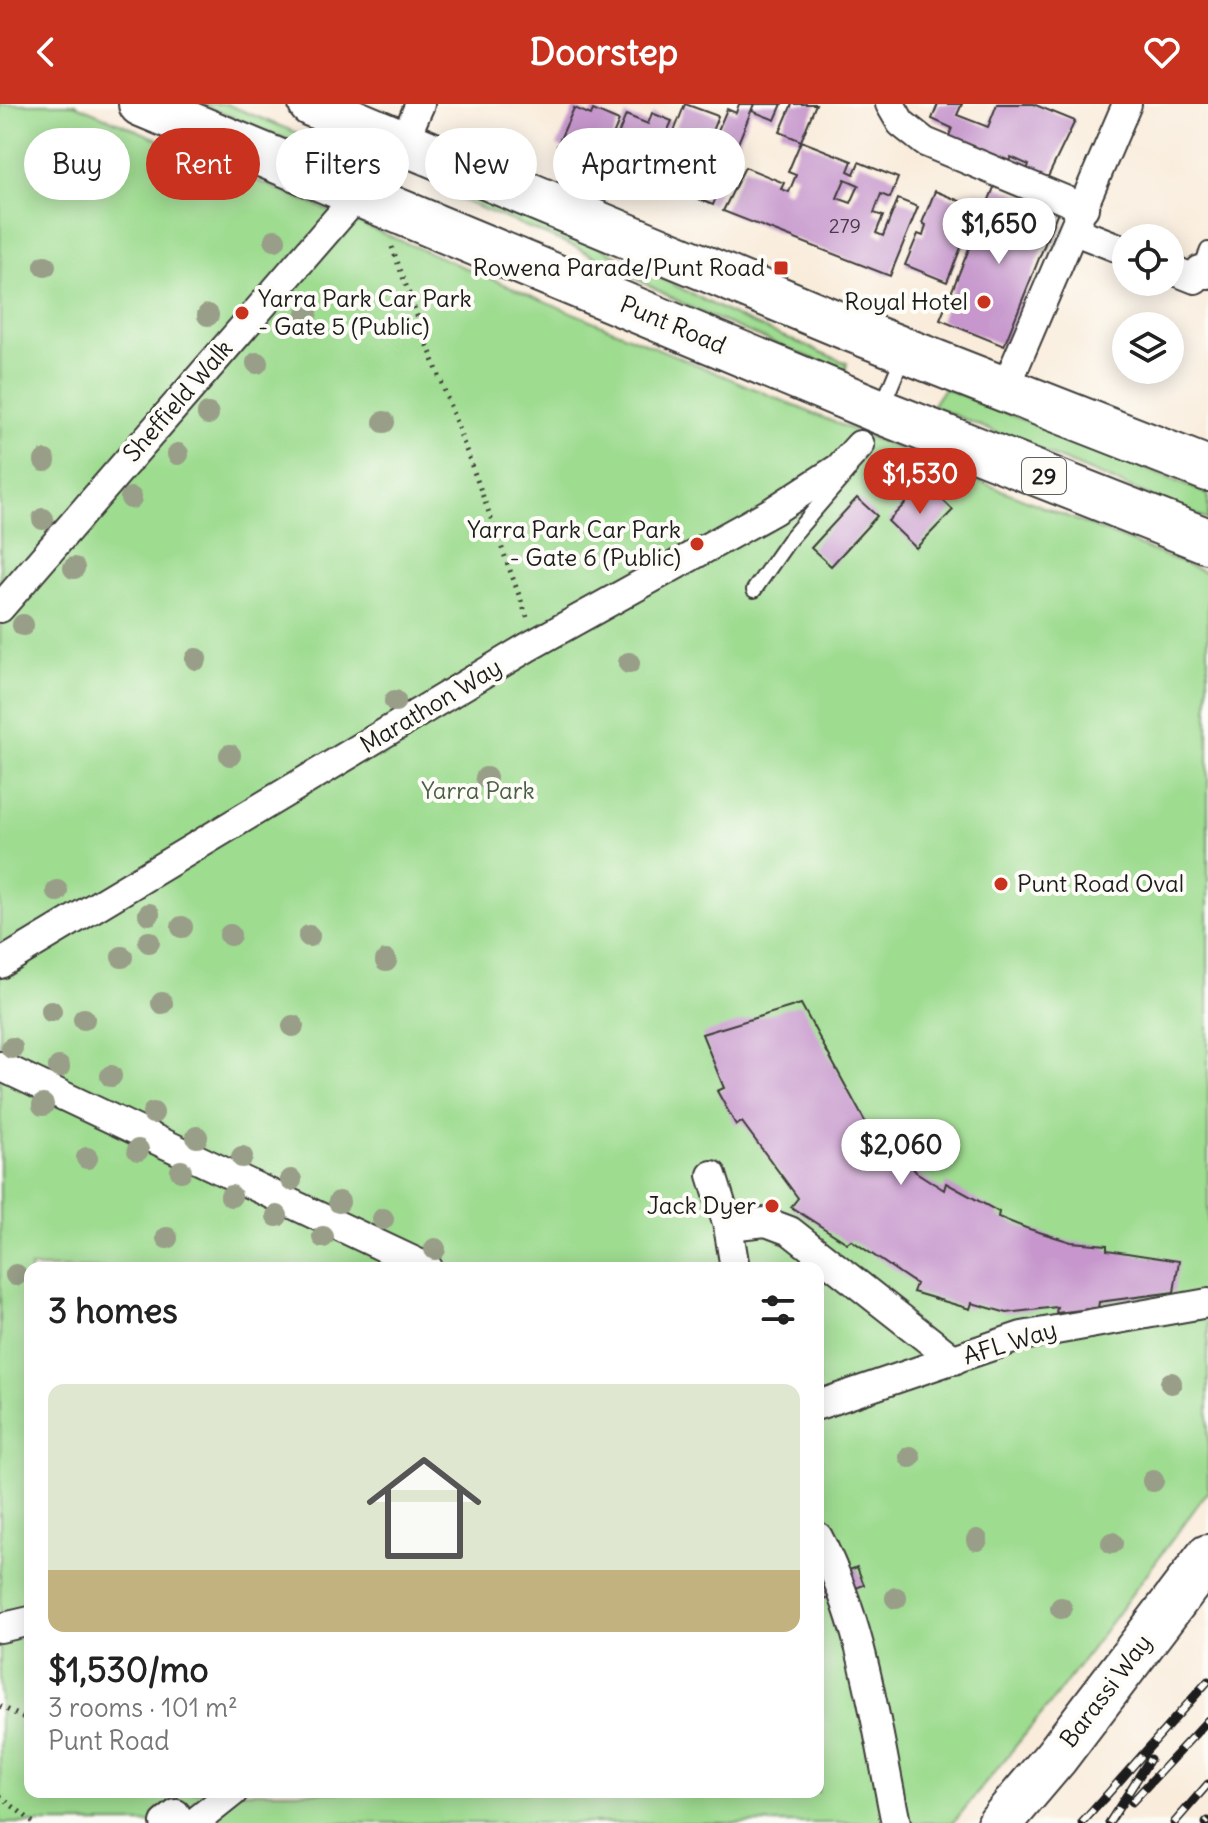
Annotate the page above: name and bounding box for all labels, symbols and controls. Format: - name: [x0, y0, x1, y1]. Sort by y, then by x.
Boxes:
- icon: back: [24, 30, 68, 74]
- text: Doorstep: [530, 30, 678, 75]
- icon: heart: [1140, 30, 1184, 74]
- chip: Buy: [24, 128, 130, 200]
- chip: Rent: [146, 128, 260, 200]
- chip: Filters: [276, 128, 409, 200]
- chip: New: [425, 128, 537, 200]
- chip: Apartment: [553, 128, 745, 200]
- pin: $1,650: [934, 198, 1064, 266]
- text: $1,650: [961, 207, 1037, 240]
- house number: 279: [829, 213, 861, 238]
- map controls: [1112, 224, 1184, 384]
- button: locate: [1112, 224, 1184, 296]
- place label: Rowena Parade/Punt Road: [473, 252, 765, 282]
- marker: Rowena Parade/Punt Road: [772, 259, 790, 277]
- place label: Yarra Park Car Park - Gate 5 (Public): [258, 283, 472, 341]
- place label: Royal Hotel: [844, 286, 968, 316]
- street label: Punt Road: [616, 288, 731, 360]
- marker: Royal Hotel: [975, 293, 993, 311]
- marker: Yarra Park Car Park - Gate 5 (Public): [233, 304, 251, 322]
- button: layers: [1112, 312, 1184, 384]
- street label: Sheffield Walk: [116, 333, 238, 467]
- pin: $1,530: [855, 448, 985, 516]
- text: $1,530: [882, 457, 958, 490]
- road number: 29: [1022, 458, 1066, 494]
- place label: Yarra Park Car Park - Gate 6 (Public): [467, 514, 681, 572]
- marker: Yarra Park Car Park - Gate 6 (Public): [688, 535, 706, 553]
- street label: Marathon Way: [354, 651, 507, 759]
- park label: Yarra Park: [421, 775, 535, 805]
- place label: Punt Road Oval: [1017, 868, 1184, 898]
- marker: Punt Road Oval: [992, 875, 1010, 893]
- pin: $2,060: [836, 1119, 966, 1187]
- text: $2,060: [859, 1128, 943, 1161]
- place label: Jack Dyer: [647, 1190, 756, 1220]
- marker: Jack Dyer: [763, 1197, 781, 1215]
- icon: filters: [756, 1288, 800, 1332]
- text: 3 homes: [48, 1289, 178, 1332]
- street label: AFL Way: [959, 1314, 1060, 1370]
- icon: home: [352, 1436, 496, 1580]
- street label: Barassi Way: [1053, 1628, 1157, 1753]
- text: $1,530/mo: [48, 1648, 209, 1691]
- text: 3 rooms · 101 m²: [48, 1691, 238, 1724]
- text: Punt Road: [48, 1724, 170, 1757]

